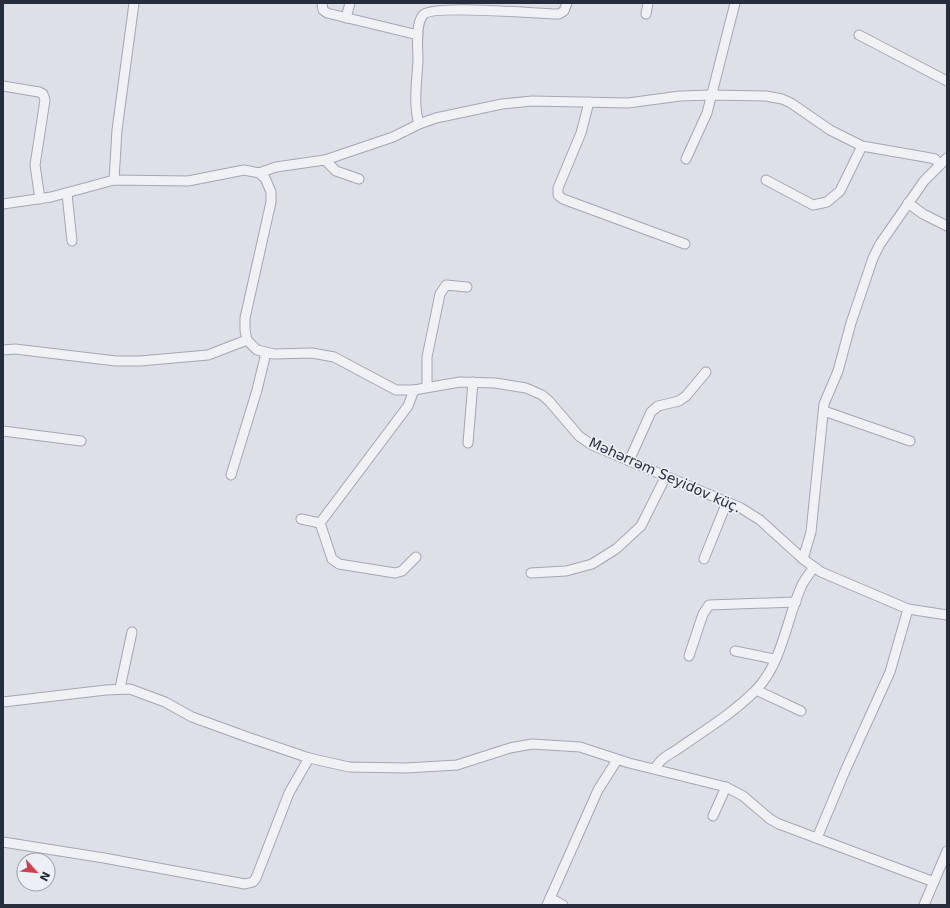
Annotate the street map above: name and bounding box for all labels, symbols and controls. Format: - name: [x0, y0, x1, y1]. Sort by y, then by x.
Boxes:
- street label: Məhərrəm Seyidov küç.: [587, 434, 743, 516]
- north arrow: [16, 852, 56, 892]
- text: N: [37, 869, 52, 883]

